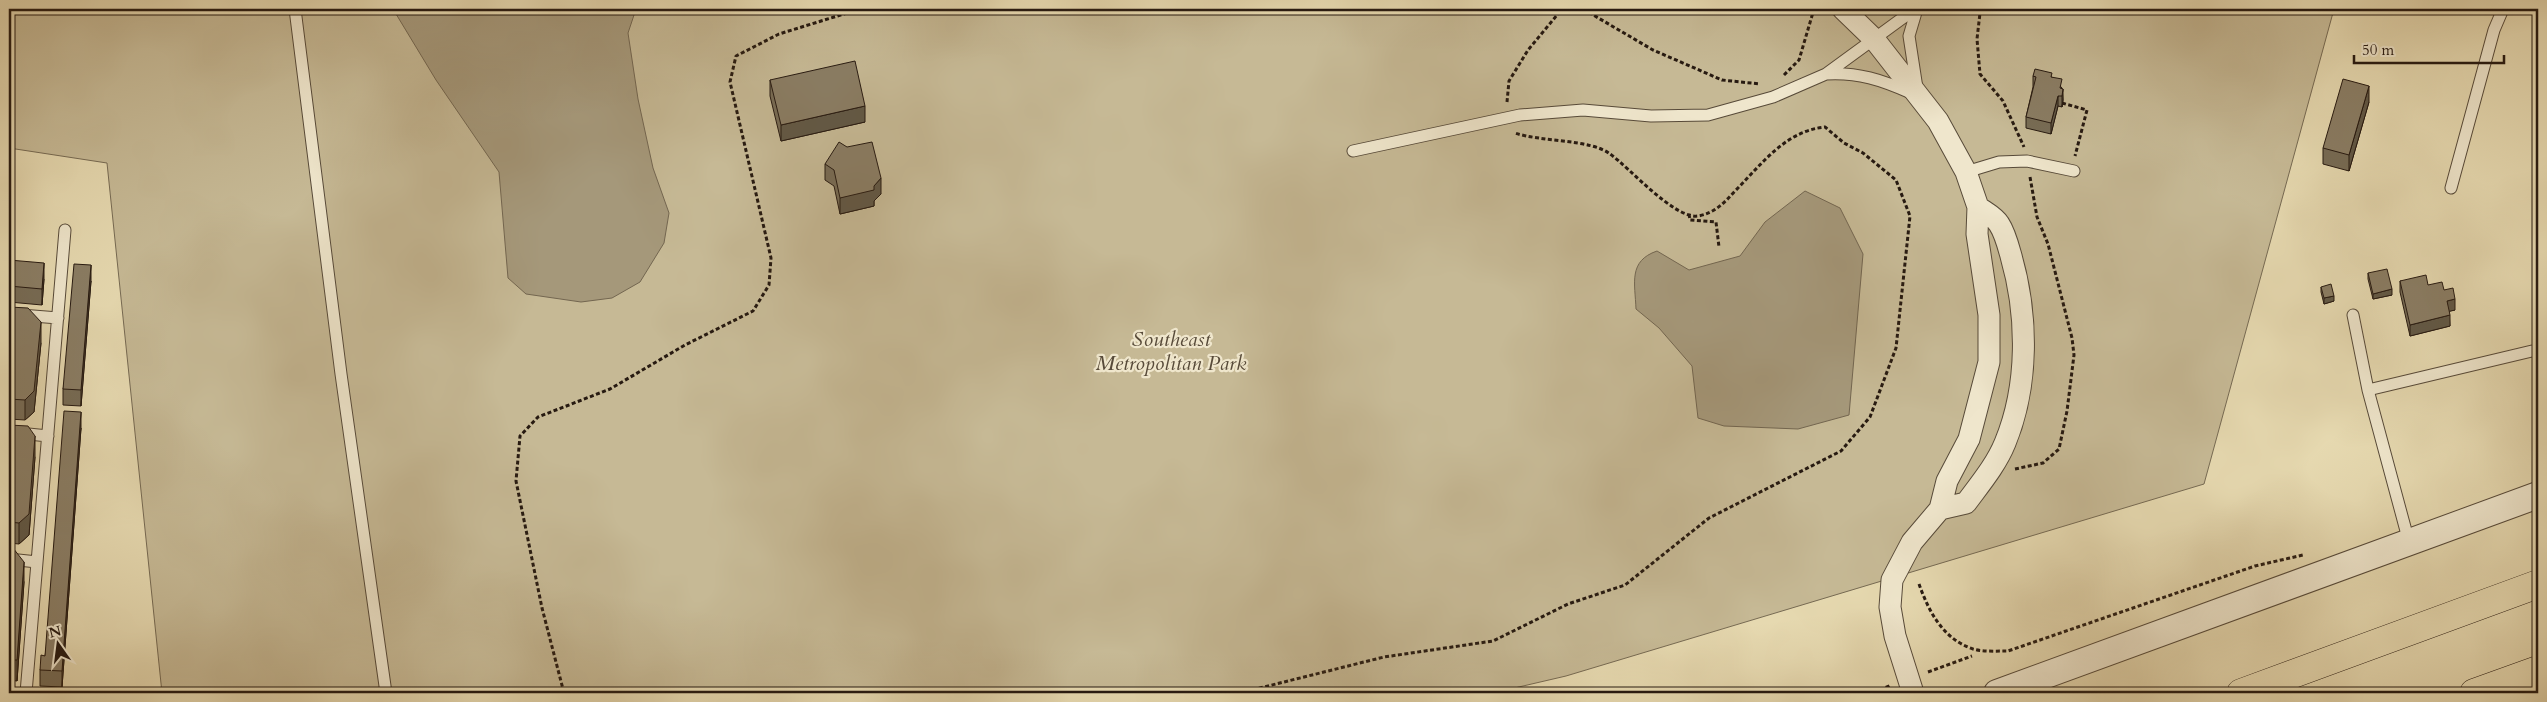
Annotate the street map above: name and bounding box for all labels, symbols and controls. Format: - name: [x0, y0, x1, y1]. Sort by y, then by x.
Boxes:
- scale bar: [2354, 32, 2504, 64]
- text: 50 m: [2362, 40, 2394, 60]
- park label: Southeast Metropolitan Park: [1096, 325, 1247, 378]
- north arrow: [32, 620, 82, 670]
- text: N: [47, 621, 63, 643]

